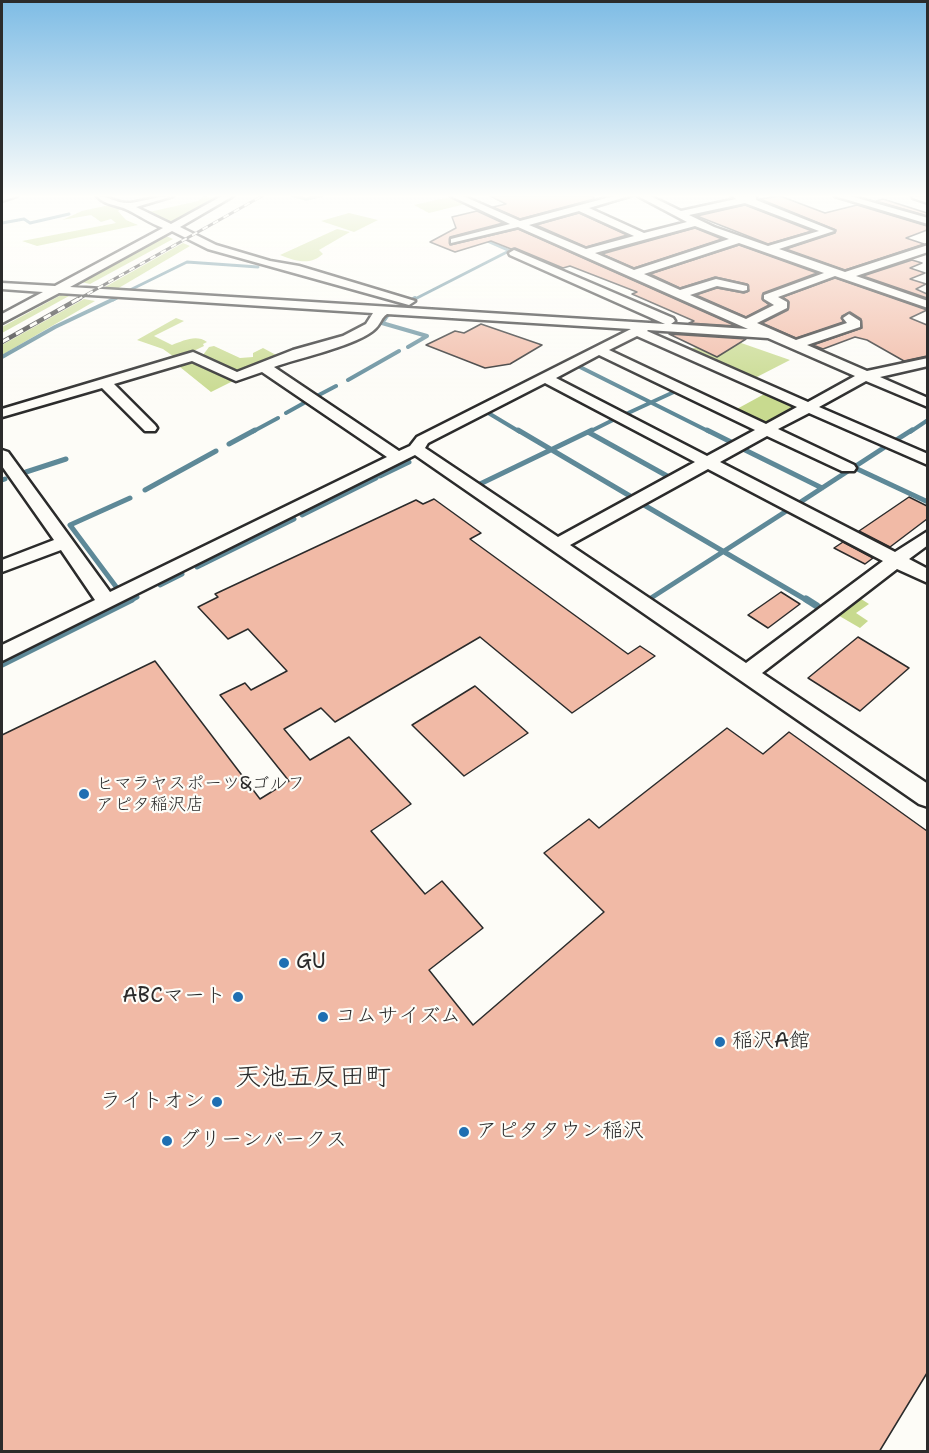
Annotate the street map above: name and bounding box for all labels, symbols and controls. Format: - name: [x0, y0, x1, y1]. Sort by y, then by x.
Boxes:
- place label: ヒマラヤスポーツ&ゴルフ アピタ稲沢店: [96, 773, 305, 816]
- marker: ヒマラヤスポーツ&ゴルフ アピタ稲沢店: [77, 787, 91, 801]
- place label: GU: [296, 950, 326, 976]
- marker: GU: [277, 956, 291, 970]
- place label: ABCマート: [122, 984, 226, 1010]
- marker: ABCマート: [231, 990, 245, 1004]
- place label: コムサイズム: [335, 1004, 461, 1030]
- marker: コムサイズム: [316, 1010, 330, 1024]
- place label: 稲沢A館: [732, 1029, 810, 1055]
- marker: 稲沢A館: [713, 1035, 727, 1049]
- district label: 天池五反田町: [235, 1062, 391, 1094]
- place label: ライトオン: [100, 1089, 205, 1115]
- marker: ライトオン: [210, 1095, 224, 1109]
- place label: アピタタウン稲沢: [476, 1119, 644, 1145]
- marker: アピタタウン稲沢: [457, 1125, 471, 1139]
- place label: グリーンパークス: [179, 1128, 347, 1154]
- marker: グリーンパークス: [160, 1134, 174, 1148]

